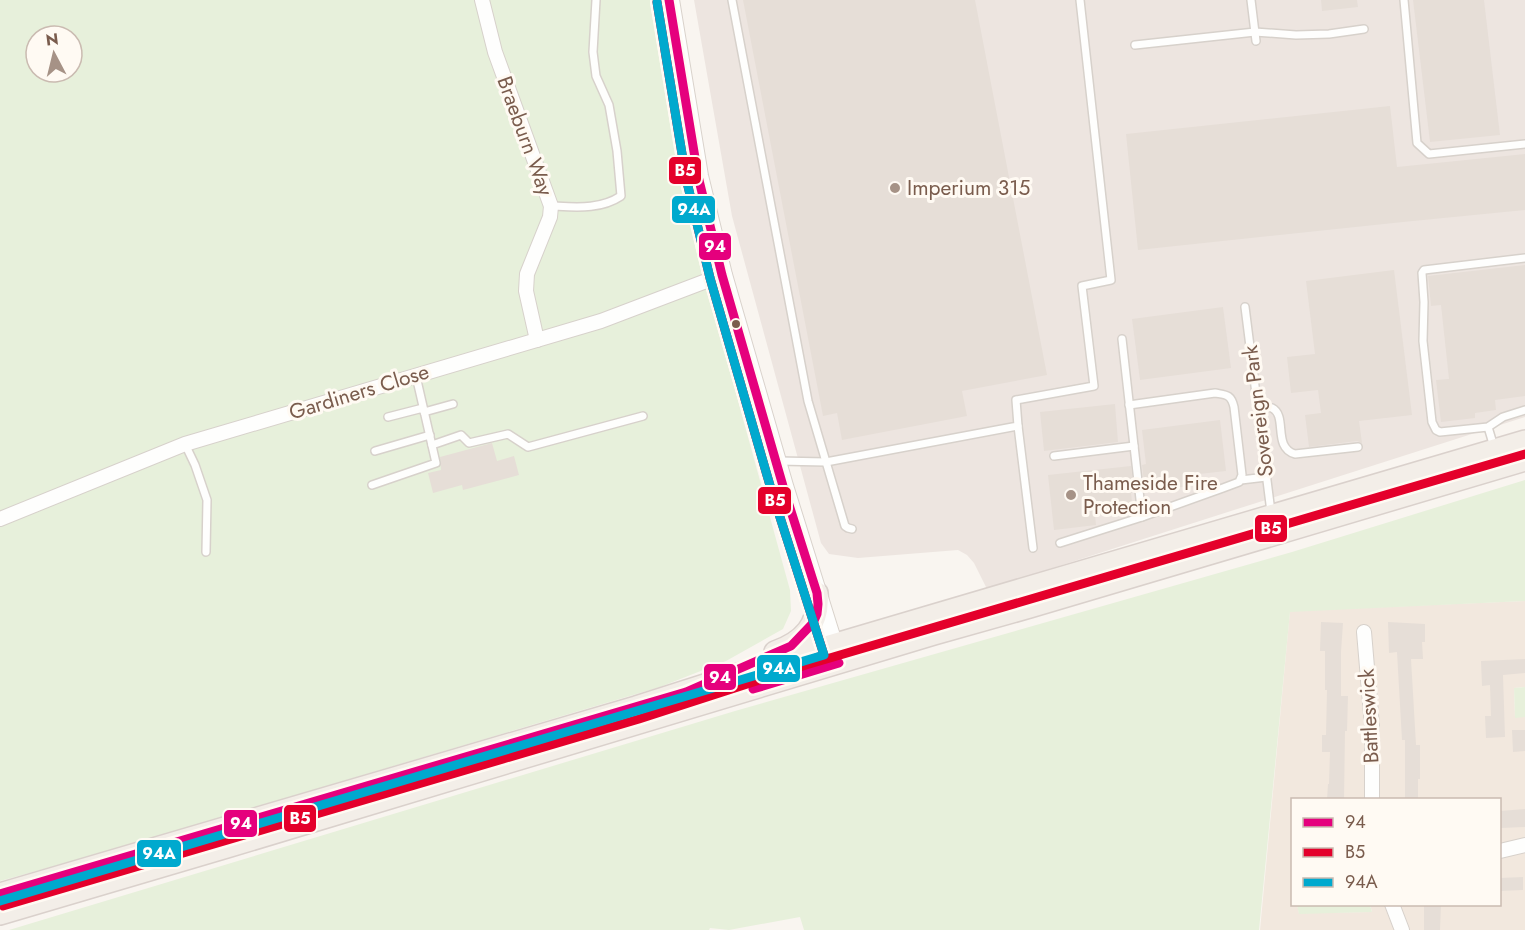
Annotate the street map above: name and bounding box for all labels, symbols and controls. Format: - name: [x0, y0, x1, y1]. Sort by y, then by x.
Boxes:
- north arrow: [24, 24, 84, 84]
- text: N: [45, 27, 60, 52]
- street label: Braeburn Way: [489, 72, 561, 201]
- line badge: B5: [668, 156, 702, 185]
- text: B5: [675, 159, 695, 182]
- place label: Imperium 315: [907, 173, 1030, 203]
- marker: Imperium 315: [888, 181, 902, 195]
- line badge: 94A: [671, 195, 716, 224]
- text: 94A: [677, 198, 711, 221]
- line badge: 94: [698, 232, 732, 261]
- text: 94: [704, 235, 726, 258]
- unlabelled marker: [730, 318, 742, 330]
- street label: Sovereign Park: [1235, 343, 1281, 478]
- street label: Gardiners Close: [285, 356, 433, 428]
- place label: Thameside Fire Protection: [1083, 468, 1218, 522]
- line badge: B5: [757, 486, 792, 515]
- marker: Thameside Fire Protection: [1064, 488, 1078, 502]
- text: B5: [765, 489, 785, 512]
- line badge: B5: [1254, 514, 1288, 543]
- text: B5: [1261, 517, 1281, 540]
- line badge: 94A: [756, 654, 801, 683]
- text: 94A: [762, 657, 796, 680]
- line badge: 94: [703, 663, 737, 691]
- text: 94: [709, 666, 731, 689]
- street label: Battleswick: [1351, 667, 1386, 764]
- legend: [1291, 798, 1501, 906]
- line badge: B5: [283, 804, 317, 833]
- text: B5: [290, 807, 310, 830]
- line badge: 94: [223, 809, 258, 838]
- text: 94: [1345, 809, 1366, 835]
- text: 94: [230, 812, 252, 835]
- line badge: 94A: [136, 839, 182, 868]
- text: B5: [1345, 839, 1365, 865]
- text: 94A: [142, 842, 176, 865]
- text: 94A: [1345, 869, 1378, 895]

